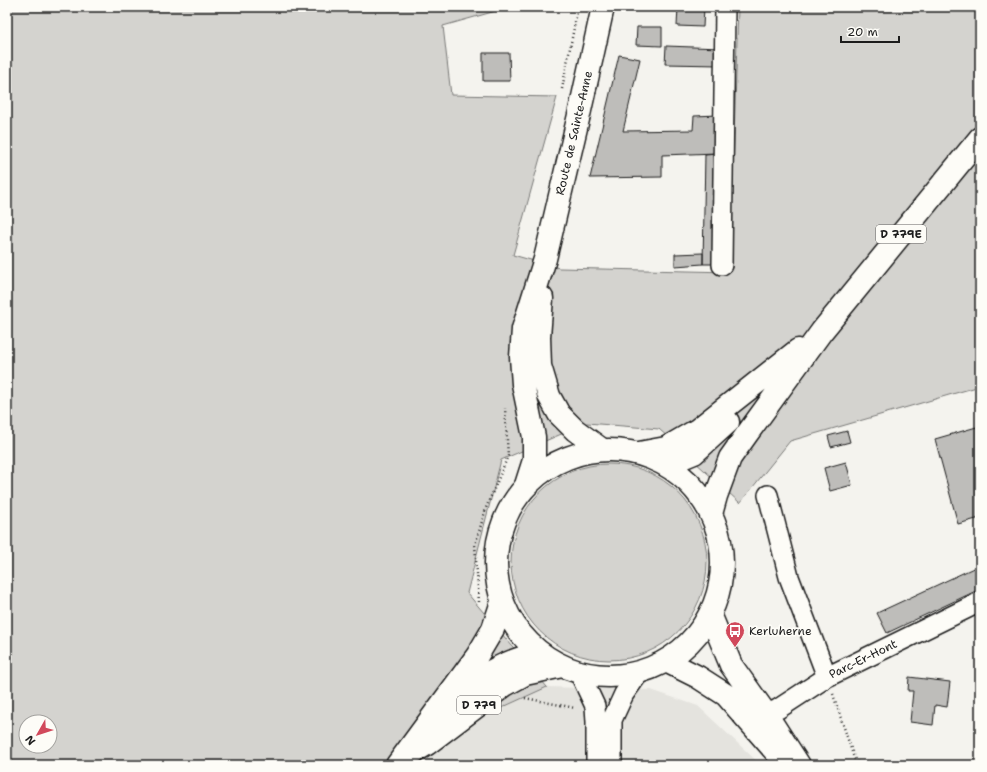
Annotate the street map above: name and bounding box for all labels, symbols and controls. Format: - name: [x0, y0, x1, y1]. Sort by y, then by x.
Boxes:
- scale bar: [841, 18, 899, 44]
- text: 20 m: [847, 24, 878, 40]
- street label: Route de Sainte-Anne: [552, 69, 596, 197]
- road number: D 779E: [876, 225, 926, 243]
- bus stop icon: Kerluherne: [724, 620, 746, 648]
- place label: Kerluherne: [749, 623, 812, 639]
- street label: Parc-Er-Hont: [826, 636, 900, 682]
- road number: D 779: [457, 696, 501, 714]
- north arrow: [18, 714, 58, 754]
- text: N: [22, 732, 39, 748]

